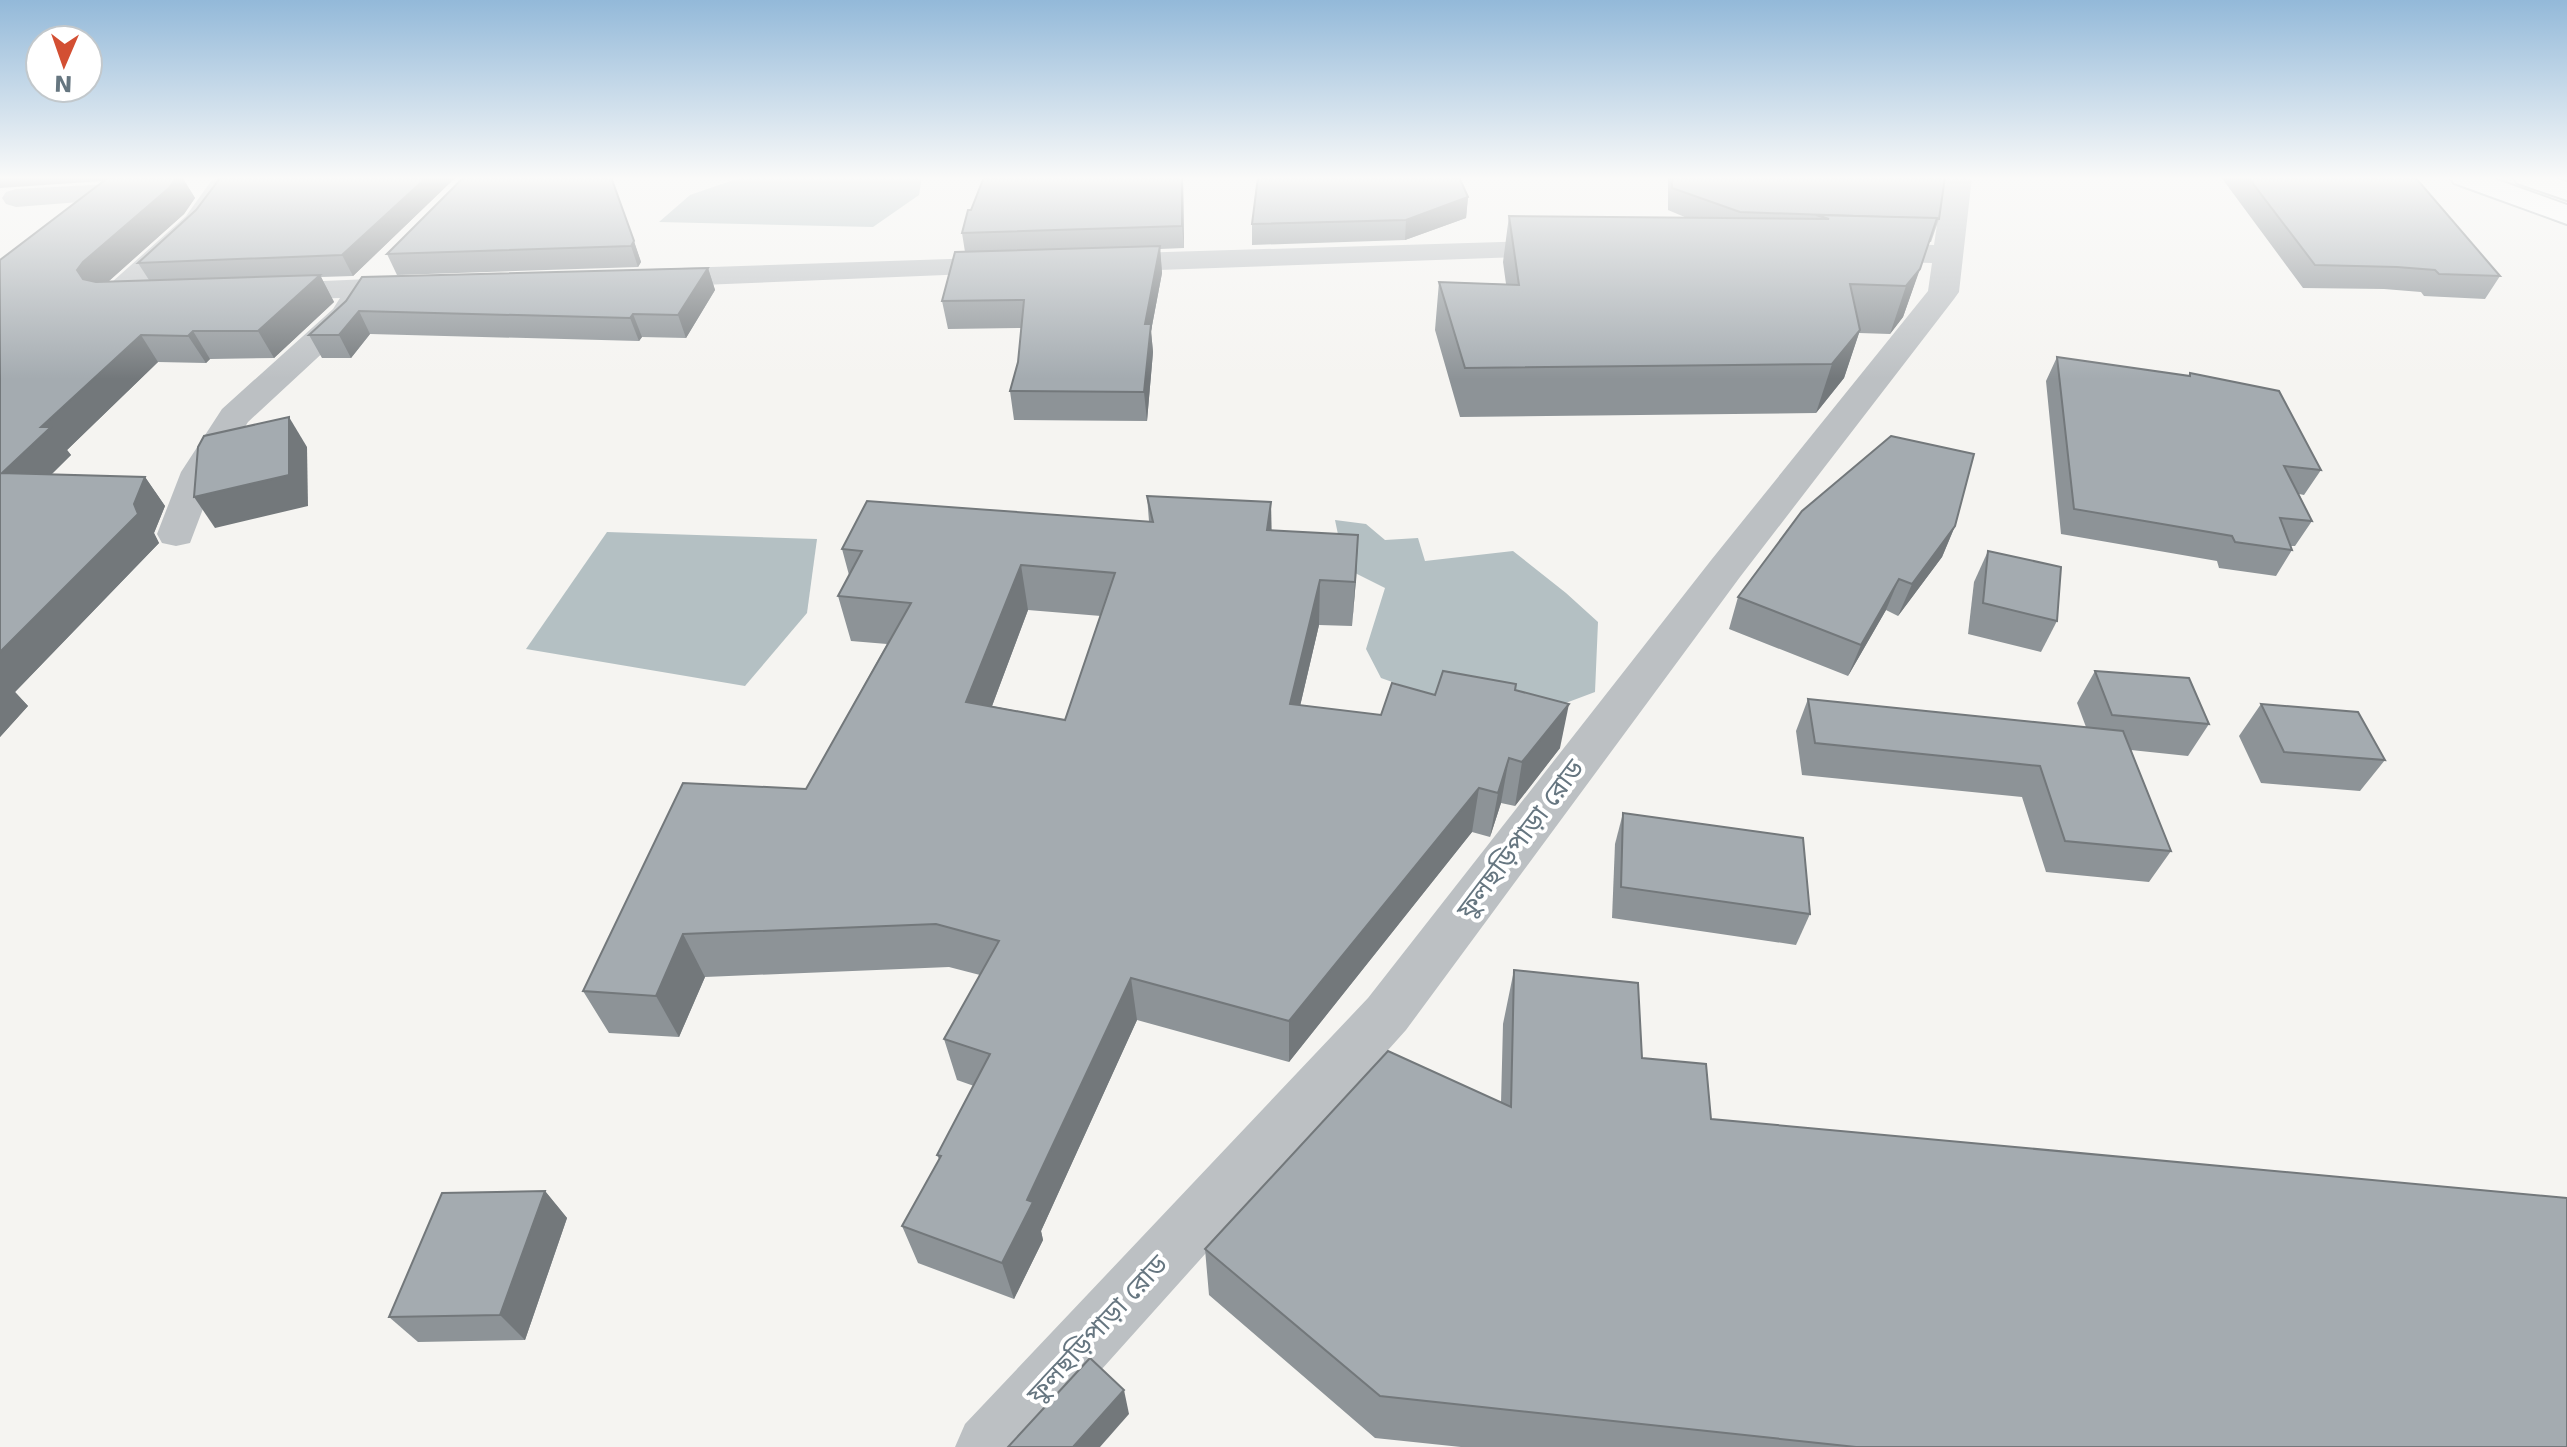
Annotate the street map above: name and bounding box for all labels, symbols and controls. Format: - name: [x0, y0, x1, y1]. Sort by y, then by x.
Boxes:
- north arrow: [24, 24, 104, 104]
- text: N: [54, 71, 73, 96]
- street label: ফুলছড়িপাড়া রোড: [1450, 753, 1590, 925]
- street label: ফুলছড়িপাড়া রোড: [1020, 1248, 1174, 1410]

